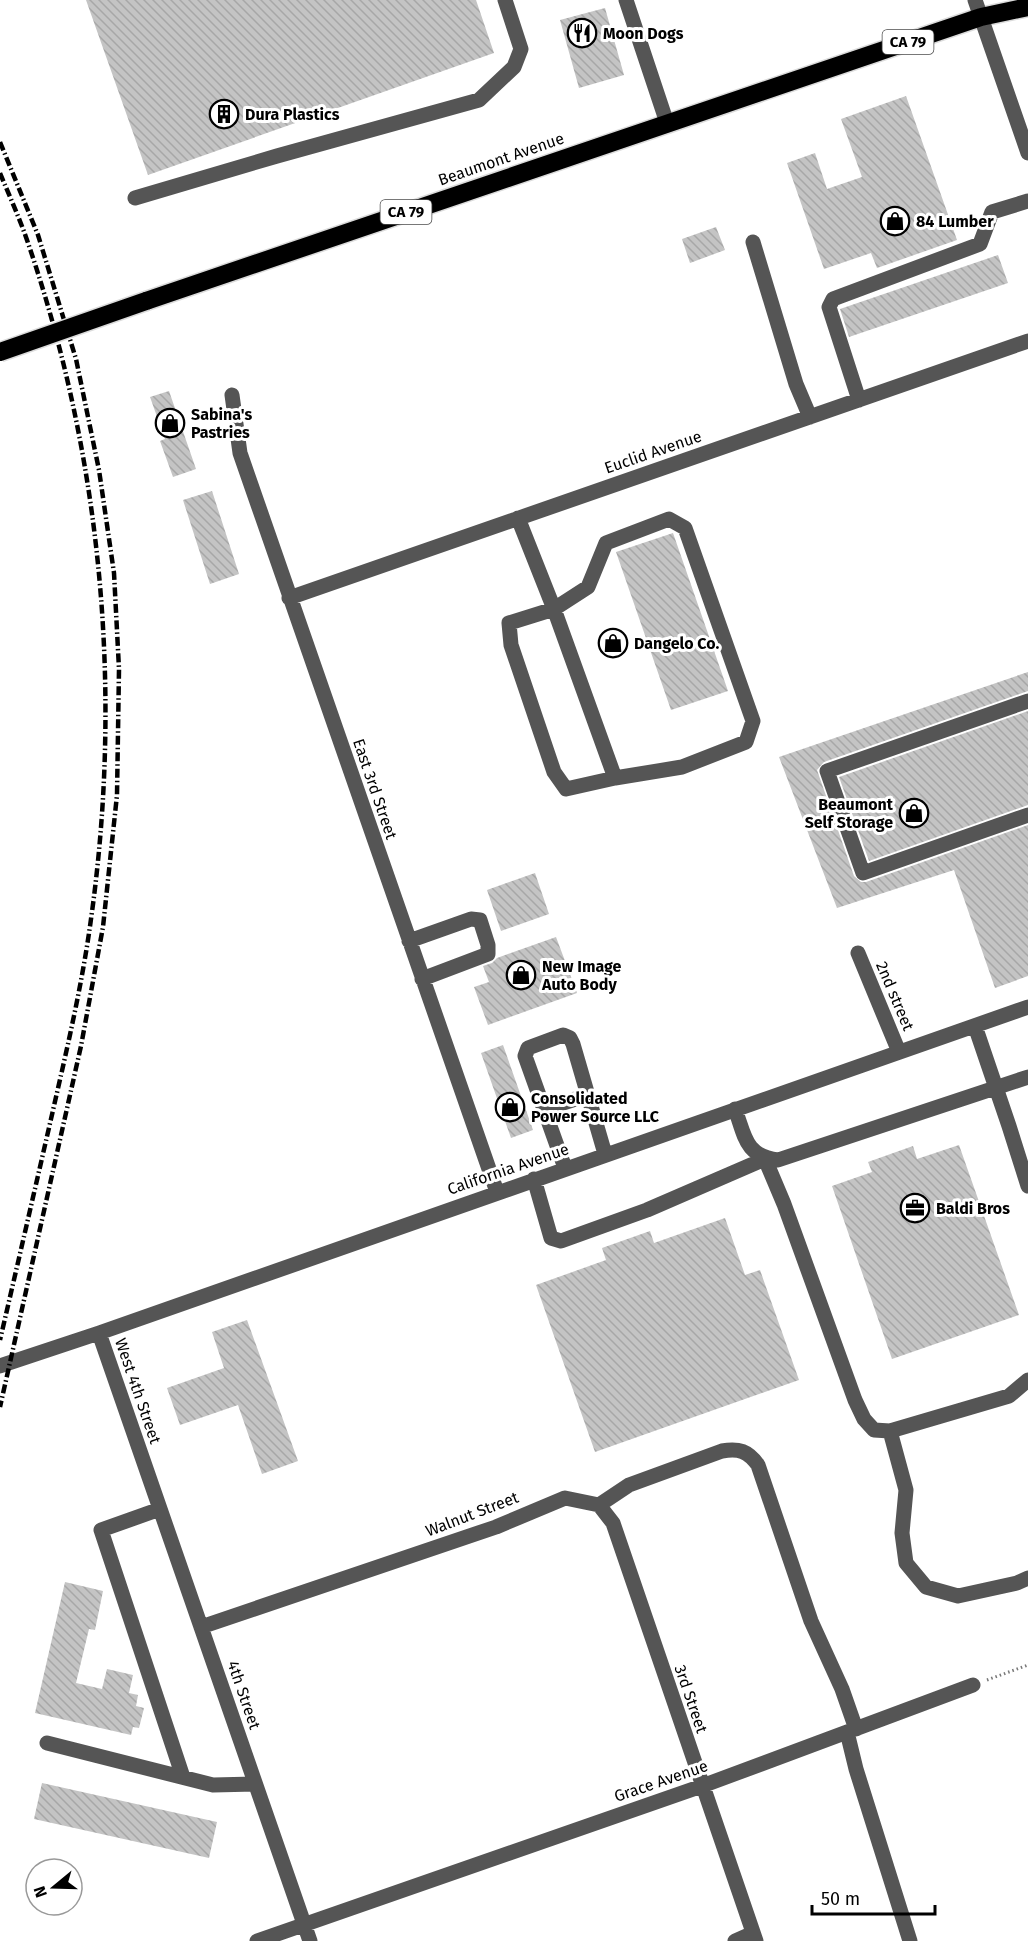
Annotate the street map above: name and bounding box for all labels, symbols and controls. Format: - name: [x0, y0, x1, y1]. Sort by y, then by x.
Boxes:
- restaurant icon: Moon Dogs: [566, 17, 598, 49]
- place label: Moon Dogs: [603, 24, 684, 43]
- road number: CA 79: [882, 30, 934, 54]
- building icon: Dura Plastics: [208, 98, 240, 130]
- place label: Dura Plastics: [245, 105, 340, 124]
- street label: Beaumont Avenue: [436, 129, 566, 189]
- road number: CA 79: [380, 200, 432, 224]
- shop icon: 84 Lumber: [879, 205, 911, 237]
- place label: 84 Lumber: [916, 212, 994, 231]
- place label: Sabina's Pastries: [191, 405, 252, 442]
- shop icon: Sabina's Pastries: [154, 407, 186, 439]
- street label: Euclid Avenue: [602, 427, 704, 477]
- shop icon: Dangelo Co.: [597, 627, 629, 659]
- place label: Dangelo Co.: [634, 634, 719, 653]
- street label: East 3rd Street: [349, 736, 401, 842]
- place label: Beaumont Self Storage: [805, 795, 894, 832]
- shop icon: Beaumont Self Storage: [898, 797, 930, 829]
- place label: New Image Auto Body: [541, 957, 621, 994]
- shop icon: New Image Auto Body: [505, 959, 537, 991]
- street label: 2nd street: [872, 959, 918, 1034]
- place label: Consolidated Power Source LLC: [531, 1089, 660, 1126]
- shop icon: Consolidated Power Source LLC: [494, 1091, 526, 1123]
- street label: California Avenue: [445, 1139, 571, 1199]
- office icon: Baldi Bros: [899, 1192, 931, 1224]
- place label: Baldi Bros: [936, 1199, 1010, 1218]
- street label: West 4th Street: [111, 1336, 165, 1447]
- street label: Walnut Street: [423, 1487, 521, 1540]
- street label: 4th Street: [223, 1658, 265, 1732]
- street label: 3rd Street: [670, 1662, 712, 1736]
- street label: Grace Avenue: [612, 1756, 710, 1806]
- north arrow: [24, 1857, 84, 1917]
- scale bar: [812, 1878, 935, 1916]
- text: N: [30, 1884, 51, 1900]
- text: 50 m: [821, 1888, 860, 1910]

